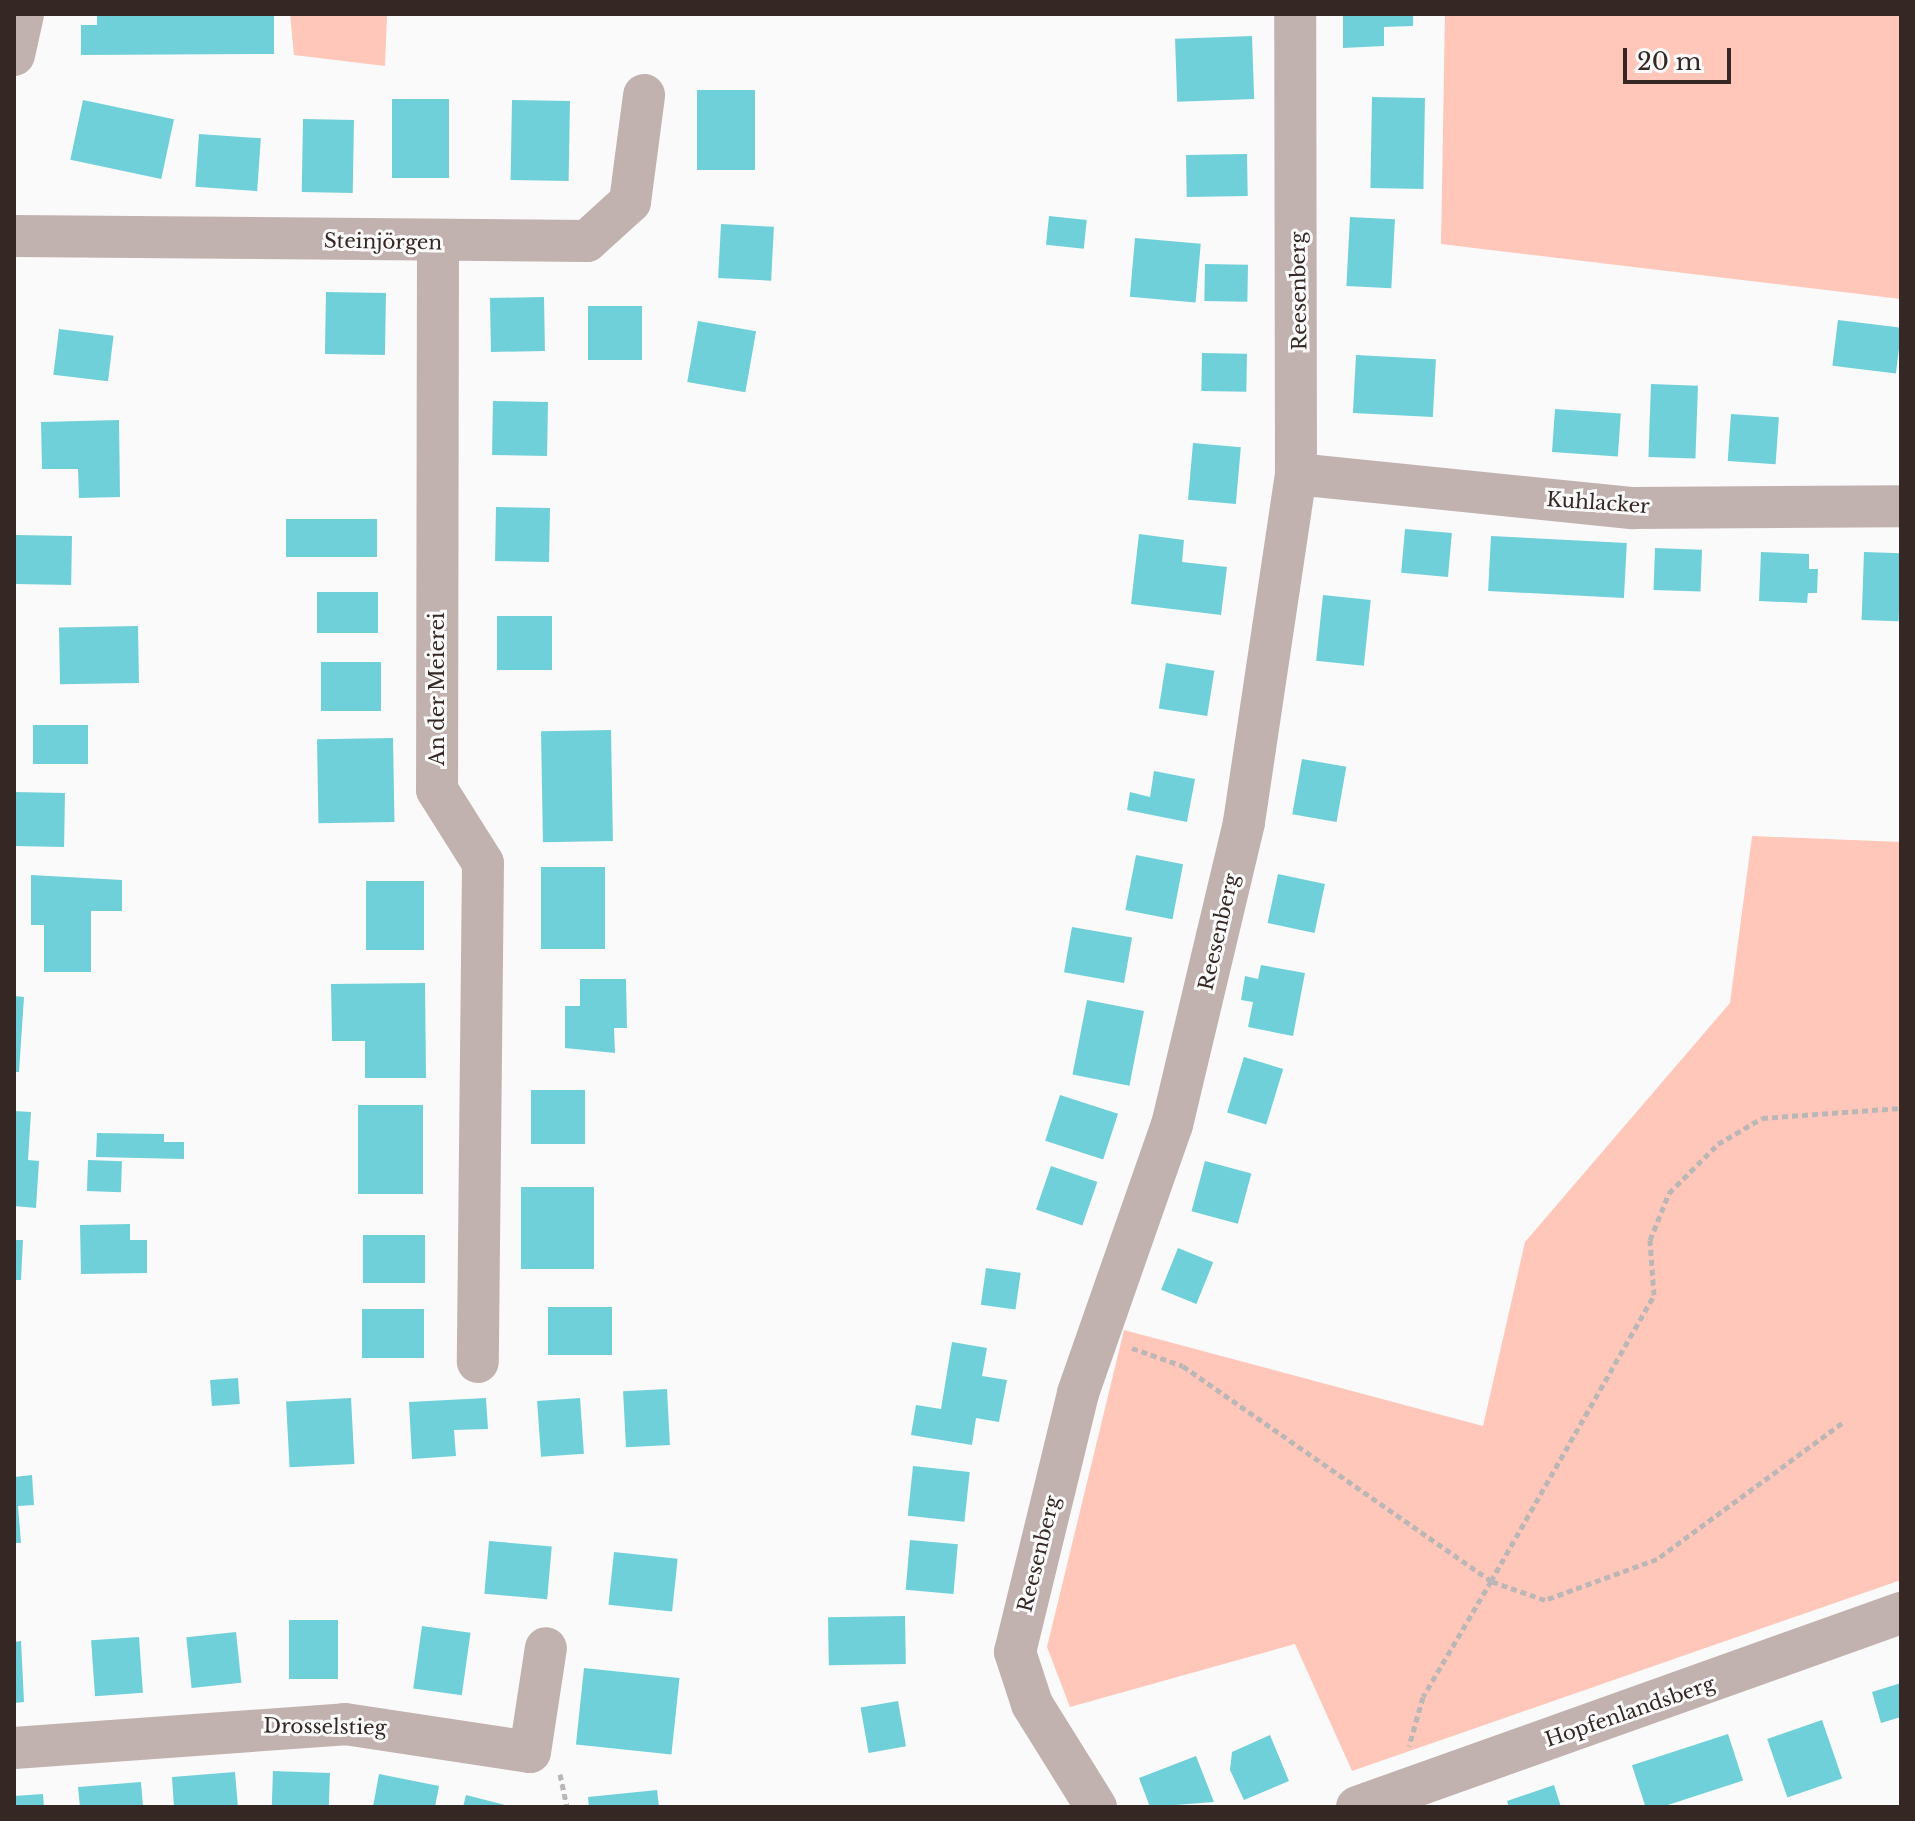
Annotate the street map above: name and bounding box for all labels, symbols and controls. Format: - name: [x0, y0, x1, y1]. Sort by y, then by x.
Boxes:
- scale bar: [1627, 32, 1735, 82]
- text: 20 m: [1637, 47, 1702, 76]
- street label: Steinjörgen: [324, 229, 442, 255]
- street label: Reesenberg: [1286, 231, 1312, 351]
- street label: Kuhlacker: [1546, 487, 1650, 519]
- street label: An der Meierei: [425, 612, 449, 766]
- street label: Reesenberg: [1194, 871, 1244, 993]
- street label: Reesenberg: [1013, 1493, 1065, 1615]
- street label: Hopfenlandsberg: [1542, 1672, 1718, 1752]
- street label: Drosselstieg: [263, 1714, 387, 1740]

